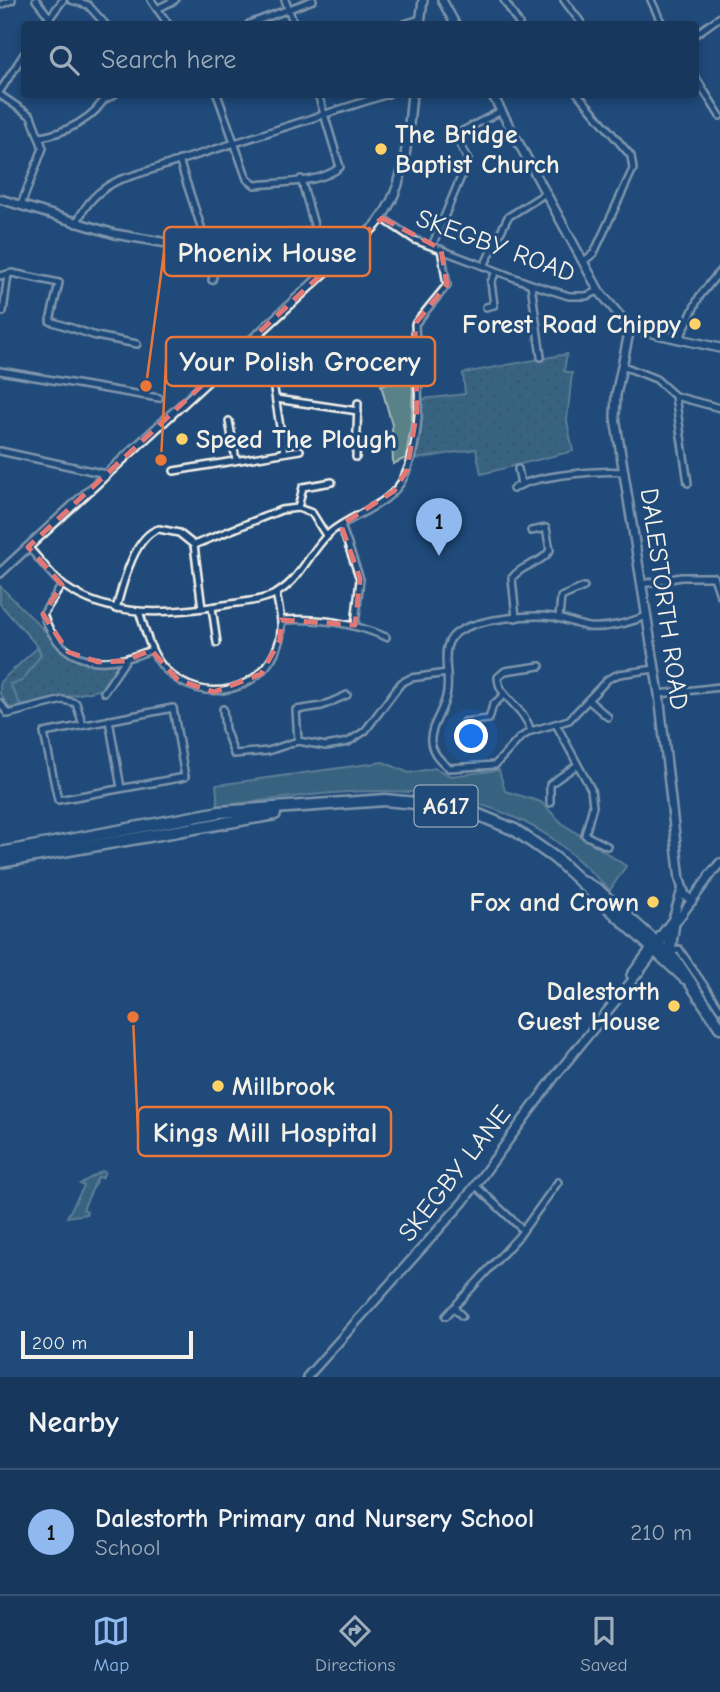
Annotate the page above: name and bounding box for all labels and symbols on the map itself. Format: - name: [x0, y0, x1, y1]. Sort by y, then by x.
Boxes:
- place label: The Bridge Baptist Church: [395, 120, 560, 180]
- marker: The Bridge Baptist Church: [373, 141, 389, 157]
- street label: SKEGBY ROAD: [412, 203, 579, 289]
- callout: Phoenix House: [164, 227, 370, 276]
- text: Phoenix House: [178, 237, 357, 269]
- place label: Forest Road Chippy: [462, 310, 681, 340]
- marker: Forest Road Chippy: [687, 316, 703, 332]
- callout: Your Polish Grocery: [166, 337, 435, 386]
- text: Your Polish Grocery: [179, 346, 421, 378]
- place label: Speed The Plough: [196, 425, 397, 455]
- marker: Speed The Plough: [174, 431, 190, 447]
- street label: DALESTORTH ROAD: [634, 486, 694, 712]
- pin: 1: [416, 498, 462, 556]
- your location: [454, 719, 488, 753]
- road number: A617: [414, 786, 478, 826]
- place label: Fox and Crown: [470, 888, 639, 918]
- marker: Fox and Crown: [645, 894, 661, 910]
- place label: Dalestorth Guest House: [517, 977, 660, 1037]
- marker: Dalestorth Guest House: [666, 998, 682, 1014]
- place label: Millbrook: [232, 1072, 335, 1102]
- marker: Millbrook: [210, 1078, 226, 1094]
- street label: SKEGBY LANE: [392, 1100, 517, 1248]
- callout: Kings Mill Hospital: [138, 1107, 391, 1156]
- text: Kings Mill Hospital: [153, 1117, 377, 1149]
- scale bar: [21, 1328, 192, 1360]

